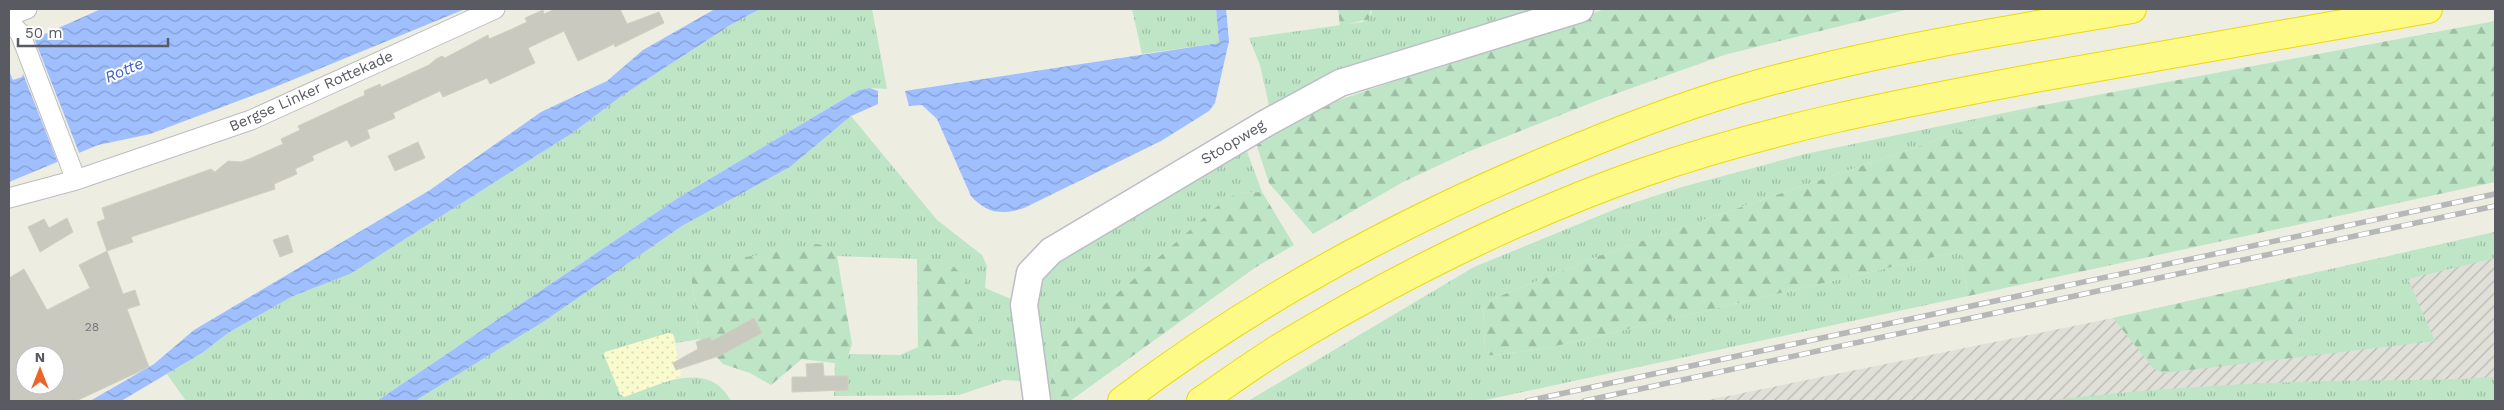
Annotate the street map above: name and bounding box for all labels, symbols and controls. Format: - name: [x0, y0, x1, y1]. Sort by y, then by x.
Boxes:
- scale bar: [18, 15, 168, 47]
- text: 50 m: [25, 24, 62, 42]
- street label: Bergse Linker Rottekade: [226, 47, 396, 135]
- water label: Rotte: [102, 53, 146, 87]
- street label: Stoopweg: [1197, 116, 1269, 168]
- house number: 28: [85, 320, 99, 334]
- north arrow: [15, 345, 65, 395]
- text: N: [35, 349, 45, 365]

